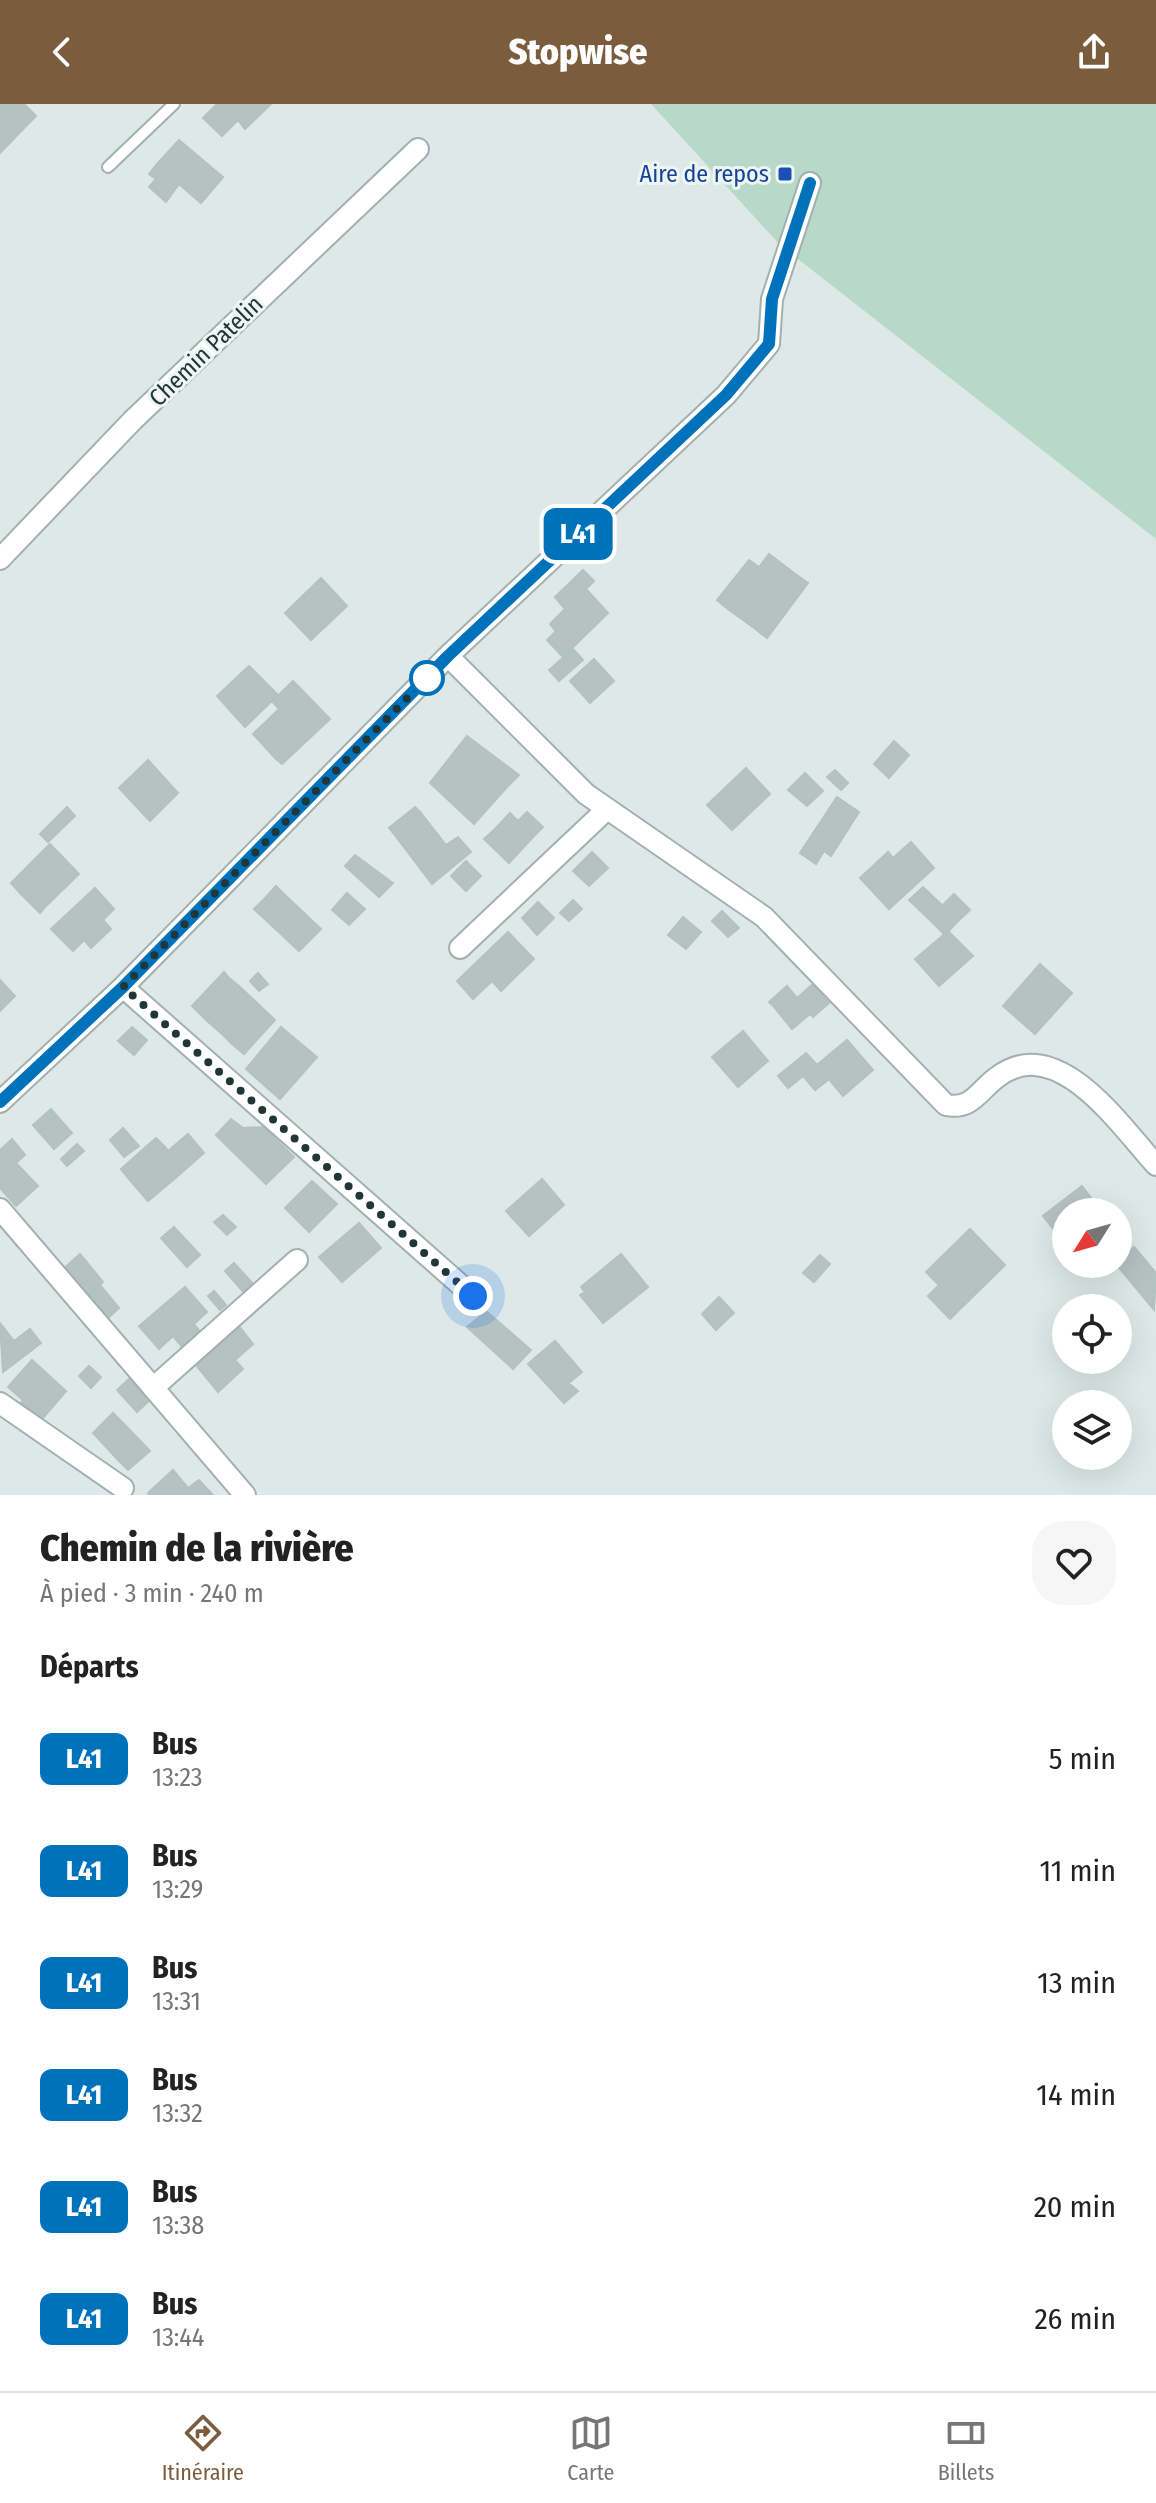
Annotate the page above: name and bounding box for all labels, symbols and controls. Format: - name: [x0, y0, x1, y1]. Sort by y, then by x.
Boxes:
- icon: back: [40, 30, 84, 74]
- text: Stopwise: [509, 30, 647, 74]
- icon: share: [1072, 30, 1116, 74]
- place label: Aire de repos: [640, 160, 769, 188]
- marker: Aire de repos: [776, 165, 794, 183]
- street label: Chemin Patelin: [144, 290, 268, 412]
- line badge: L41: [532, 508, 624, 560]
- text: L41: [560, 517, 596, 550]
- unlabelled marker: [410, 661, 444, 695]
- north arrow: [1052, 1198, 1132, 1278]
- map controls: [1052, 1198, 1132, 1470]
- your location: [453, 1276, 493, 1316]
- button: locate: [1052, 1294, 1132, 1374]
- button: layers: [1052, 1390, 1132, 1470]
- button: heart: [1032, 1521, 1116, 1605]
- text: Chemin de la rivière: [40, 1525, 354, 1571]
- text: À pied · 3 min · 240 m: [40, 1578, 264, 1609]
- text: Départs: [40, 1649, 139, 1685]
- text: Bus: [152, 1726, 197, 1762]
- text: 5 min: [1049, 1741, 1116, 1777]
- text: L41: [66, 1742, 102, 1775]
- text: 13:23: [152, 1762, 203, 1793]
- text: Bus: [152, 1838, 197, 1874]
- text: 11 min: [1040, 1853, 1116, 1889]
- text: L41: [66, 1854, 102, 1887]
- text: 13:29: [152, 1874, 203, 1905]
- text: Bus: [152, 1950, 197, 1986]
- text: 13 min: [1037, 1965, 1116, 2001]
- text: L41: [66, 1966, 102, 1999]
- text: 13:31: [152, 1986, 201, 2017]
- text: Bus: [152, 2062, 197, 2098]
- text: 14 min: [1036, 2077, 1116, 2113]
- text: L41: [66, 2078, 102, 2111]
- text: 13:32: [152, 2098, 203, 2129]
- text: Bus: [152, 2174, 197, 2210]
- text: 20 min: [1034, 2189, 1116, 2225]
- text: L41: [66, 2190, 102, 2223]
- text: 13:38: [152, 2210, 204, 2241]
- text: Bus: [152, 2286, 197, 2322]
- text: 26 min: [1034, 2301, 1116, 2337]
- text: L41: [66, 2302, 102, 2335]
- text: 13:44: [152, 2322, 204, 2353]
- tab: Itinéraire: [162, 2411, 244, 2486]
- tab: Carte: [567, 2411, 614, 2486]
- tab: Billets: [938, 2411, 994, 2486]

